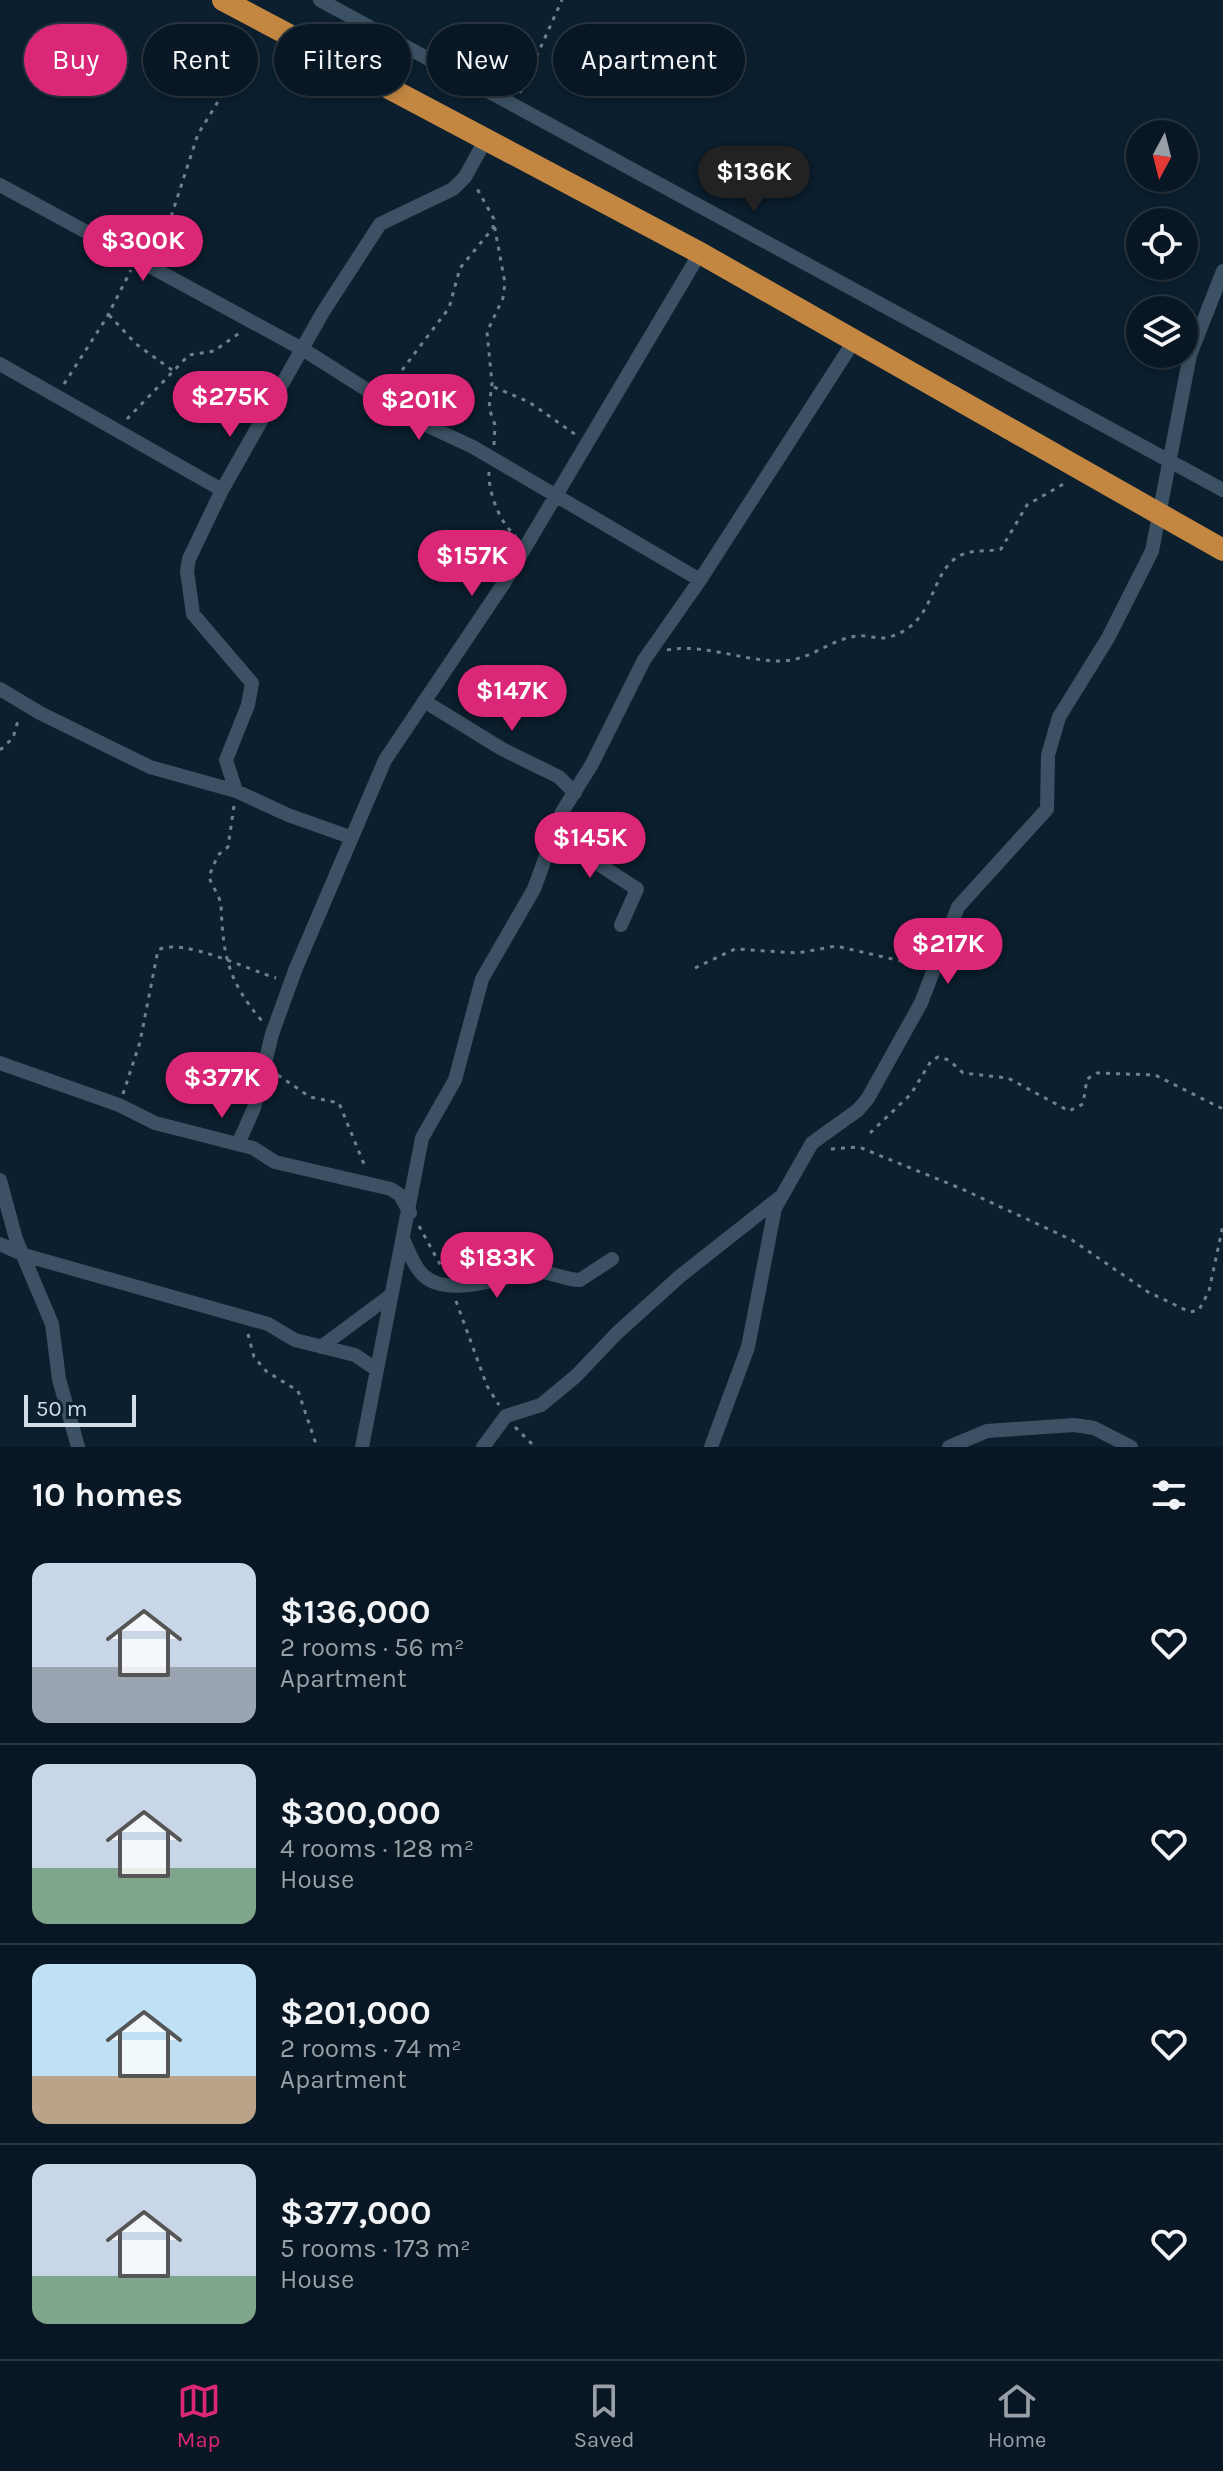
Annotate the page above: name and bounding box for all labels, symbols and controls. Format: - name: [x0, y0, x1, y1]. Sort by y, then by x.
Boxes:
- chip: Buy: [24, 24, 127, 96]
- chip: Rent: [143, 24, 258, 96]
- chip: Filters: [274, 24, 411, 96]
- chip: New: [427, 24, 537, 96]
- chip: Apartment: [553, 24, 745, 96]
- north arrow: [1126, 120, 1198, 192]
- map controls: [1126, 120, 1198, 368]
- pin: $136K: [698, 146, 810, 214]
- text: $136K: [716, 156, 792, 187]
- button: locate: [1126, 208, 1198, 280]
- pin: $300K: [87, 215, 199, 283]
- text: $300K: [101, 225, 185, 256]
- button: layers: [1126, 296, 1198, 368]
- pin: $275K: [174, 371, 286, 439]
- pin: $201K: [363, 374, 475, 442]
- text: $275K: [191, 381, 269, 412]
- text: $201K: [381, 384, 457, 415]
- pin: $157K: [416, 530, 528, 598]
- text: $157K: [436, 540, 508, 571]
- pin: $147K: [456, 665, 568, 733]
- text: $147K: [476, 675, 548, 706]
- pin: $145K: [534, 812, 646, 880]
- text: $145K: [553, 822, 627, 853]
- pin: $217K: [892, 918, 1004, 986]
- text: $217K: [912, 928, 984, 959]
- pin: $377K: [166, 1052, 278, 1120]
- text: $377K: [184, 1062, 260, 1093]
- pin: $183K: [441, 1232, 553, 1300]
- text: $183K: [458, 1242, 536, 1273]
- scale bar: [24, 1391, 136, 1427]
- text: 50 m: [36, 1396, 87, 1422]
- icon: filters: [1147, 1473, 1191, 1517]
- text: 10 homes: [32, 1475, 183, 1515]
- text: $136,000: [280, 1592, 430, 1632]
- icon: home: [96, 1595, 192, 1691]
- icon: heart: [1147, 1621, 1191, 1665]
- text: 2 rooms · 56 m²: [280, 1632, 465, 1663]
- text: Apartment: [280, 1663, 407, 1694]
- text: $300,000: [280, 1793, 441, 1833]
- icon: home: [96, 1796, 192, 1892]
- icon: heart: [1147, 1822, 1191, 1866]
- text: 4 rooms · 128 m²: [280, 1833, 474, 1864]
- text: House: [280, 1864, 354, 1895]
- text: $201,000: [280, 1993, 431, 2033]
- icon: home: [96, 1996, 192, 2092]
- icon: heart: [1147, 2022, 1191, 2066]
- text: 2 rooms · 74 m²: [280, 2033, 462, 2064]
- text: Apartment: [280, 2064, 407, 2095]
- text: $377,000: [280, 2193, 432, 2233]
- icon: home: [96, 2196, 192, 2292]
- icon: heart: [1147, 2222, 1191, 2266]
- text: 5 rooms · 173 m²: [280, 2233, 471, 2264]
- text: House: [280, 2264, 354, 2295]
- tab: Map: [177, 2379, 221, 2453]
- tab: Saved: [574, 2379, 635, 2453]
- tab: Home: [988, 2379, 1046, 2453]

